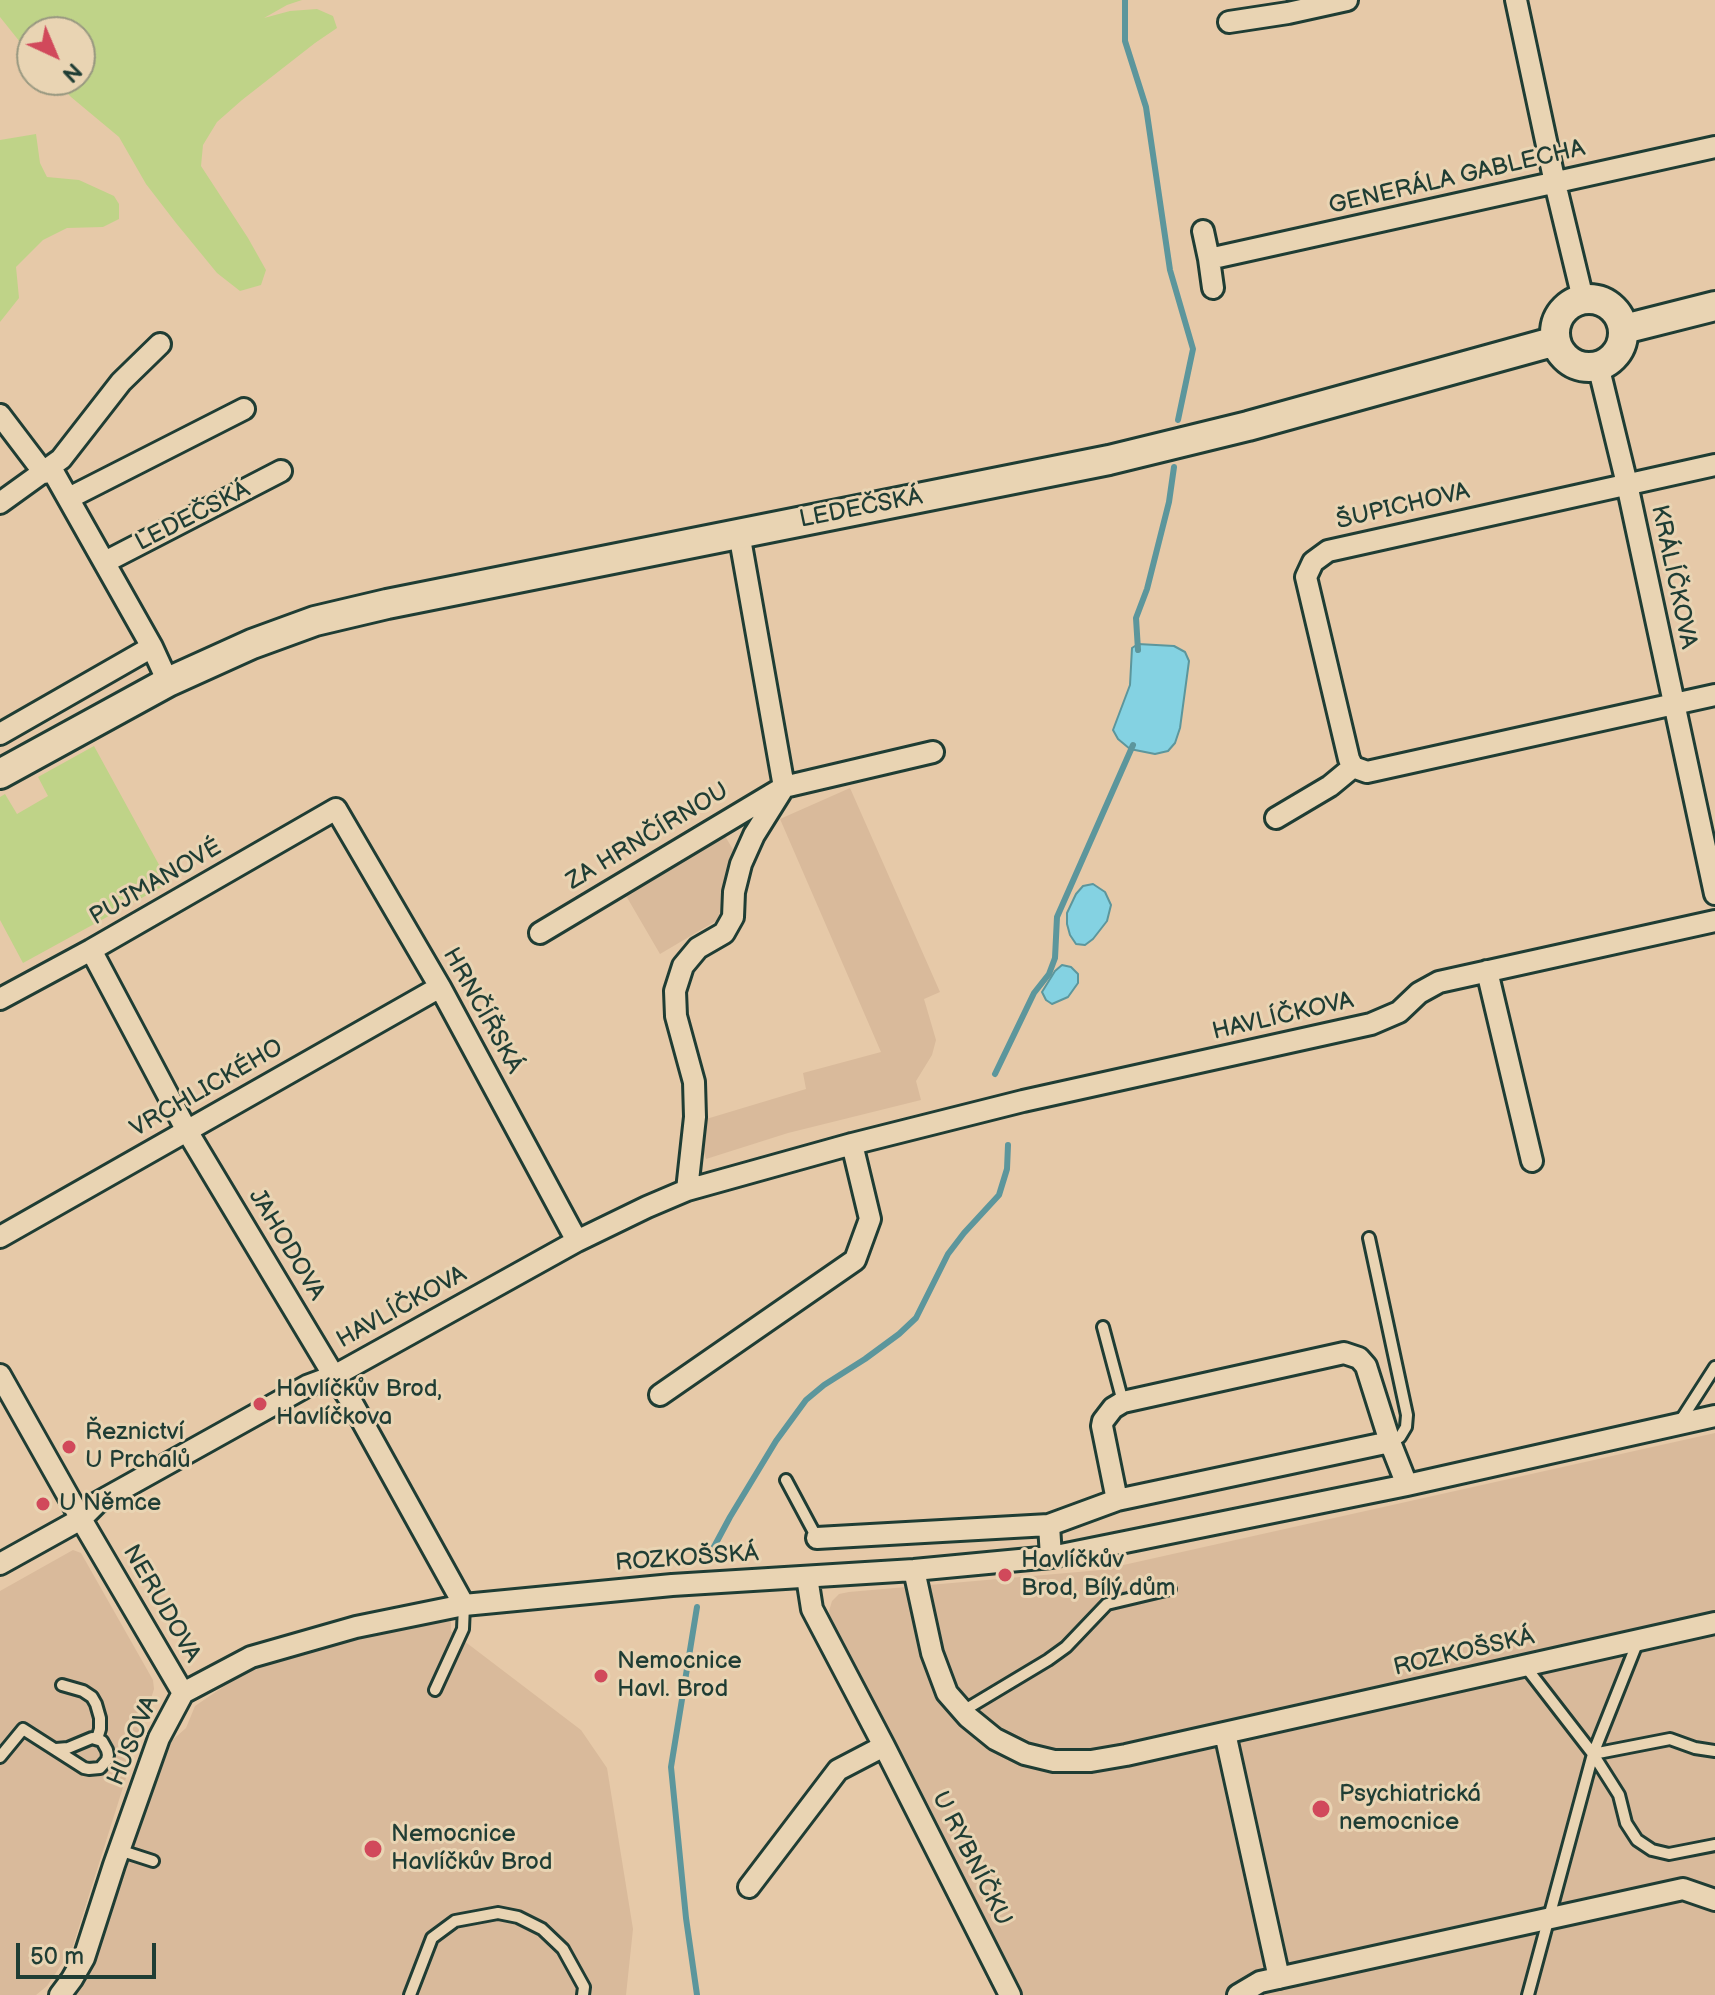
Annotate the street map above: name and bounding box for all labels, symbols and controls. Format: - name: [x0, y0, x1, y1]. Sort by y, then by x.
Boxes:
- north arrow: [16, 16, 96, 96]
- text: N: [56, 57, 87, 88]
- street label: GENERÁLA GABLECHA: [1326, 135, 1588, 221]
- street label: LEDEČSKÁ: [131, 476, 255, 558]
- street label: ŠUPICHOVA: [1333, 478, 1473, 536]
- street label: LEDEČSKÁ: [797, 483, 925, 535]
- street label: KRÁLÍČKOVA: [1644, 502, 1702, 652]
- street label: ZA HRNČÍRNOU: [562, 777, 734, 897]
- street label: PUJMANOVÉ: [85, 834, 227, 932]
- street label: HRNČÍŘSKÁ: [436, 943, 528, 1079]
- street label: HAVLÍČKOVA: [1210, 987, 1356, 1047]
- street label: VRCHLICKÉHO: [126, 1034, 288, 1144]
- street label: JAHODOVA: [242, 1184, 330, 1306]
- street label: HAVLÍČKOVA: [332, 1261, 472, 1355]
- place label: Havlíčkův Brod, Havlíčkova: [276, 1376, 442, 1432]
- marker: Havlíčkův Brod, Havlíčkova: [251, 1395, 269, 1413]
- place label: Řeznictví U Prchalů: [85, 1419, 191, 1475]
- marker: Řeznictví U Prchalů: [60, 1438, 78, 1456]
- place label: U Němce: [59, 1490, 161, 1518]
- marker: U Němce: [34, 1495, 52, 1513]
- street label: NERUDOVA: [116, 1540, 206, 1668]
- street label: ROZKOŠSKÁ: [614, 1540, 760, 1578]
- place label: Havlíčkův Brod, Bílý dům: [1021, 1547, 1176, 1603]
- marker: Havlíčkův Brod, Bílý dům: [996, 1566, 1014, 1584]
- street label: ROZKOŠSKÁ: [1391, 1623, 1537, 1683]
- place label: Nemocnice Havl. Brod: [617, 1648, 742, 1704]
- marker: Nemocnice Havl. Brod: [592, 1667, 610, 1685]
- street label: HUSOVA: [102, 1692, 166, 1790]
- place label: Psychiatrická nemocnice: [1339, 1781, 1481, 1837]
- street label: U RYBNÍČKU: [925, 1787, 1017, 1931]
- marker: Psychiatrická nemocnice: [1310, 1798, 1332, 1820]
- place label: Nemocnice Havlíčkův Brod: [391, 1821, 553, 1877]
- marker: Nemocnice Havlíčkův Brod: [362, 1838, 384, 1860]
- scale bar: [20, 1927, 160, 1977]
- text: 50 m: [30, 1942, 84, 1971]

